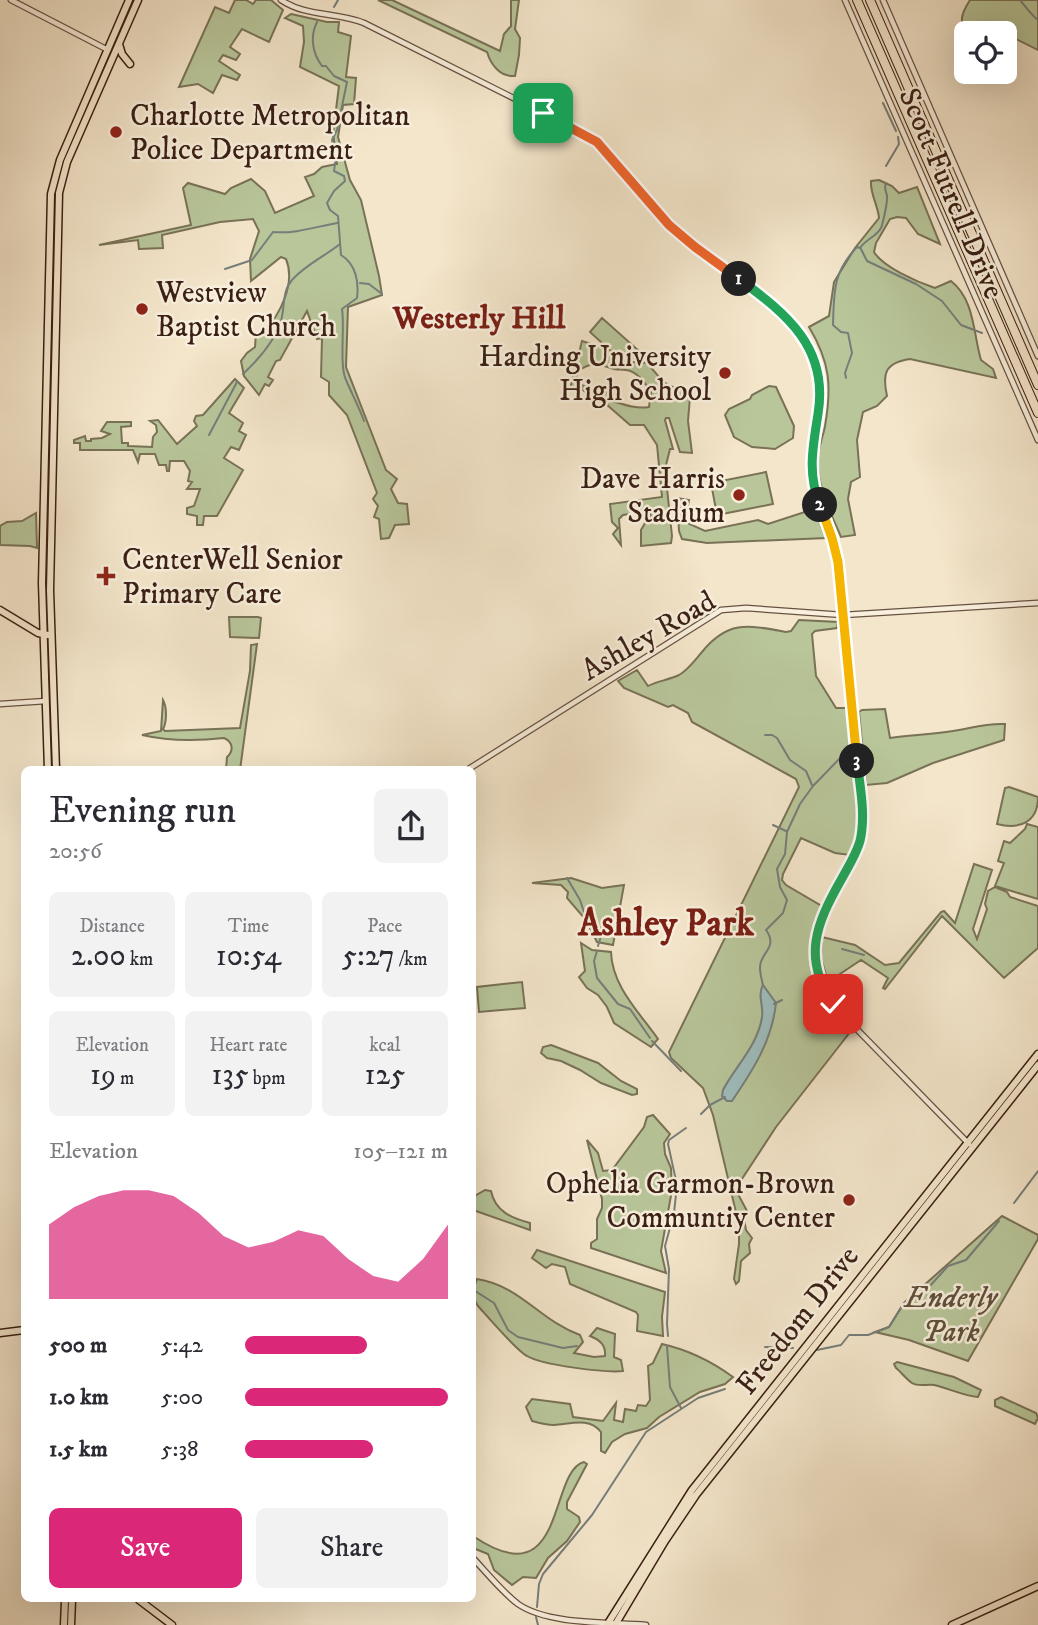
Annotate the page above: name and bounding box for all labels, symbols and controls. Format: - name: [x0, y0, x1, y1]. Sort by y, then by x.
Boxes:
- map controls: [954, 21, 1017, 84]
- button: locate: [954, 21, 1017, 84]
- pin: [513, 83, 573, 143]
- street label: Scott Futrell Drive: [890, 83, 1012, 305]
- icon: arrive: [524, 94, 562, 132]
- place label: Charlotte Metropolitan Police Department: [130, 98, 410, 169]
- marker: Charlotte Metropolitan Police Department: [108, 124, 124, 140]
- pin: 1: [722, 262, 756, 296]
- text: 1: [735, 267, 742, 290]
- place label: Westview Baptist Church: [155, 275, 336, 346]
- district label: Westerly Hill: [392, 299, 566, 339]
- marker: Westview Baptist Church: [134, 301, 150, 317]
- place label: Harding University High School: [478, 339, 712, 410]
- marker: Harding University High School: [717, 365, 733, 381]
- place label: Dave Harris Stadium: [580, 461, 725, 532]
- marker: Dave Harris Stadium: [731, 487, 747, 503]
- pin: 2: [802, 488, 838, 522]
- text: 2: [815, 493, 824, 516]
- place label: CenterWell Senior Primary Care: [122, 542, 343, 613]
- marker: CenterWell Senior Primary Care: [96, 566, 116, 586]
- street label: Ashley Road: [575, 583, 723, 690]
- pin: 3: [840, 744, 874, 778]
- text: 3: [853, 749, 860, 772]
- text: Evening run: [49, 787, 236, 835]
- button: share: [374, 789, 448, 863]
- text: 20:56: [49, 837, 102, 866]
- district label: Ashley Park: [577, 901, 755, 948]
- text: Distance: [79, 915, 145, 938]
- text: Time: [228, 915, 269, 938]
- text: Pace: [367, 915, 402, 938]
- text: 2.00: [71, 938, 126, 975]
- text: 10:54: [216, 938, 281, 975]
- text: 5:27: [342, 938, 395, 975]
- text: km: [126, 948, 153, 971]
- text: /km: [395, 948, 428, 971]
- pin: [803, 974, 863, 1034]
- icon: check: [814, 985, 852, 1023]
- text: Elevation: [75, 1034, 149, 1057]
- text: Heart rate: [210, 1034, 287, 1057]
- text: kcal: [369, 1034, 400, 1057]
- text: 19: [90, 1057, 116, 1094]
- text: 135: [212, 1057, 249, 1094]
- text: 125: [365, 1057, 405, 1094]
- text: m: [116, 1067, 134, 1090]
- text: bpm: [249, 1067, 285, 1090]
- text: Elevation: [49, 1137, 138, 1166]
- text: 105–121 m: [353, 1137, 448, 1166]
- place label: Ophelia Garmon-Brown Communtiy Center: [546, 1166, 835, 1237]
- marker: Ophelia Garmon-Brown Communtiy Center: [841, 1192, 857, 1208]
- street label: Freedom Drive: [729, 1239, 868, 1403]
- park label: Enderly Park: [903, 1280, 999, 1351]
- text: 500 m: [49, 1331, 107, 1360]
- text: 5:42: [161, 1331, 203, 1360]
- text: 1.0 km: [49, 1383, 109, 1412]
- text: 5:00: [161, 1383, 203, 1412]
- text: 1.5 km: [49, 1435, 108, 1464]
- text: 5:38: [161, 1435, 199, 1464]
- button: Save: [49, 1508, 242, 1588]
- button: Share: [256, 1508, 448, 1588]

